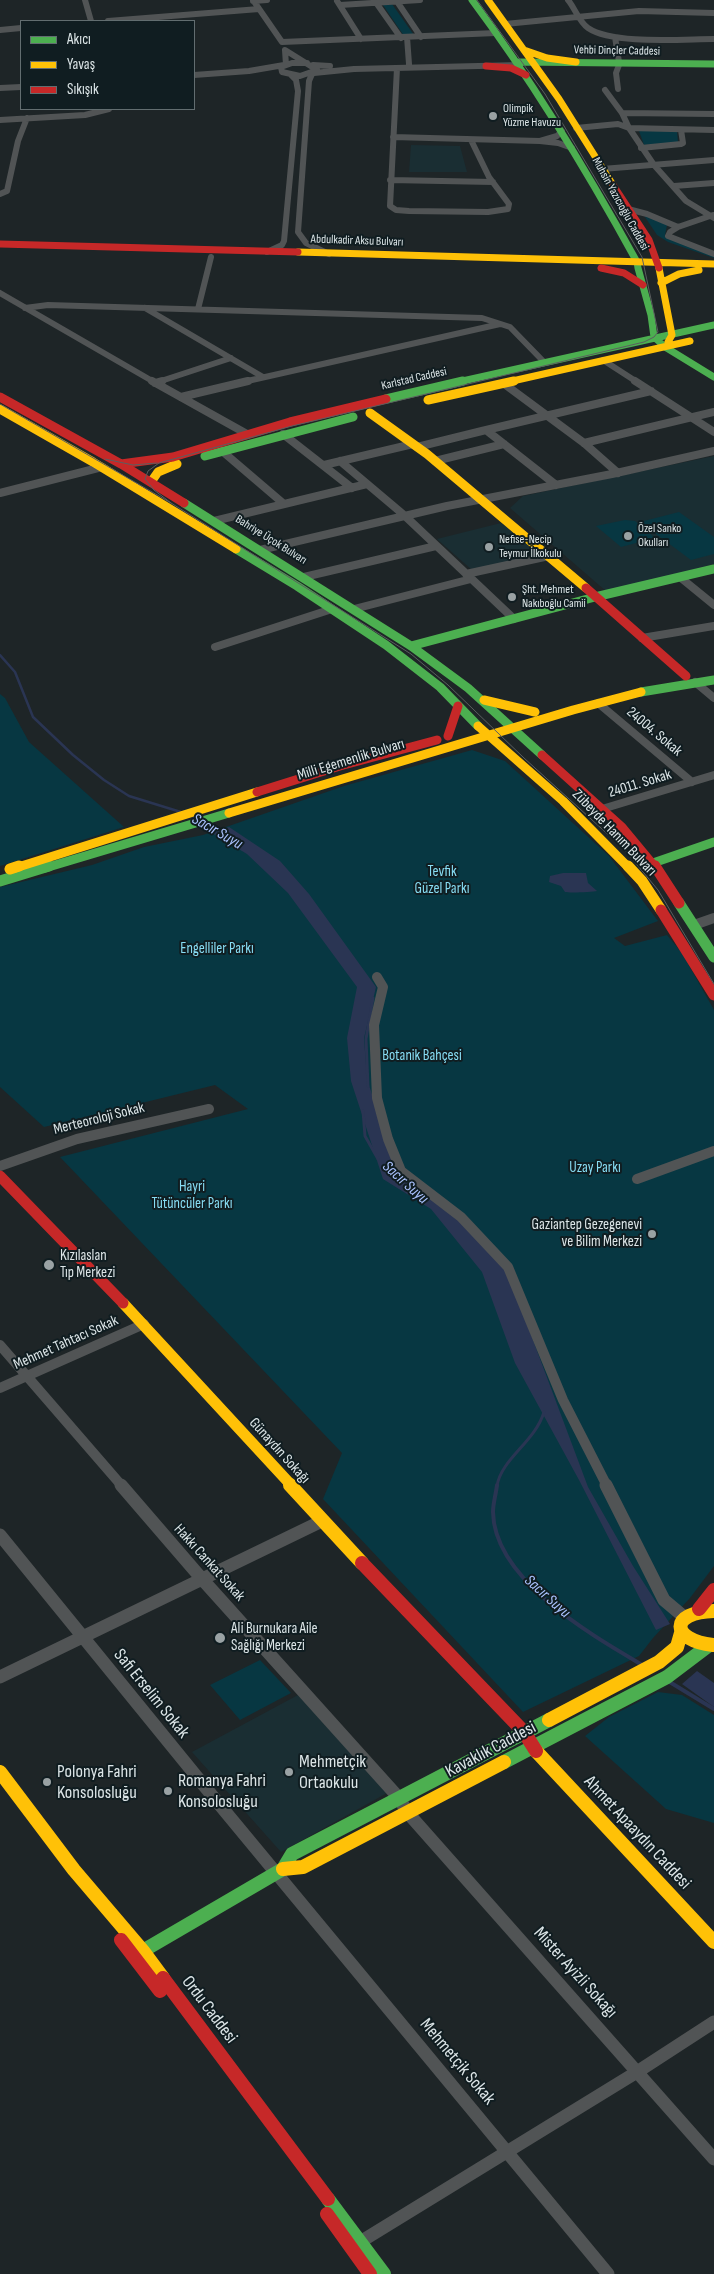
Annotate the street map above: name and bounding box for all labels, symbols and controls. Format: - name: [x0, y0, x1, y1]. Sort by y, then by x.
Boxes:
- legend: [20, 20, 195, 110]
- text: Akıcı: [67, 30, 91, 49]
- street label: Vehbi Dinçler Caddesi: [574, 43, 660, 59]
- text: Yavaş: [67, 55, 95, 74]
- text: Sıkışık: [67, 80, 99, 99]
- place label: Olimpik Yüzme Havuzu: [503, 102, 561, 130]
- marker: Olimpik Yüzme Havuzu: [487, 110, 499, 122]
- street label: Muhsin Yazıcıoğlu Caddesi: [589, 155, 651, 253]
- street label: Abdulkadir Aksu Bulvarı: [310, 232, 404, 250]
- street label: Karlstad Caddesi: [380, 364, 448, 394]
- street label: Bahriye Üçok Bulvarı: [233, 512, 309, 568]
- place label: Özel Sanko Okulları: [638, 522, 681, 550]
- marker: Özel Sanko Okulları: [622, 530, 634, 542]
- place label: Nefise-Necip Teymur İlkokulu: [499, 533, 561, 561]
- marker: Nefise-Necip Teymur İlkokulu: [483, 541, 495, 553]
- place label: Şht. Mehmet Nakıboğlu Camii: [522, 583, 586, 611]
- marker: Şht. Mehmet Nakıboğlu Camii: [506, 591, 518, 603]
- street label: 24004. Sokak: [623, 704, 685, 760]
- street label: Milli Egemenlik Bulvarı: [295, 735, 407, 785]
- street label: 24011. Sokak: [606, 766, 674, 802]
- street label: Zübeyde Hanım Bulvarı: [568, 786, 660, 880]
- water label: Sacır Suyu: [188, 810, 246, 854]
- park label: Tevfik Güzel Parkı: [415, 863, 469, 898]
- park label: Engelliler Parkı: [180, 940, 254, 958]
- park label: Botanik Bahçesi: [382, 1047, 462, 1065]
- street label: Merteoroloji Sokak: [52, 1099, 146, 1139]
- water label: Sacır Suyu: [378, 1157, 432, 1209]
- park label: Uzay Parkı: [569, 1159, 621, 1177]
- park label: Hayri Tütüncüler Parkı: [151, 1178, 233, 1213]
- place label: Gaziantep Gezegenevi ve Bilim Merkezi: [532, 1216, 642, 1251]
- marker: Gaziantep Gezegenevi ve Bilim Merkezi: [646, 1228, 658, 1240]
- place label: Kızılaslan Tıp Merkezi: [60, 1247, 115, 1282]
- marker: Kızılaslan Tıp Merkezi: [42, 1258, 56, 1272]
- street label: Mehmet Tahtacı Sokak: [11, 1312, 121, 1374]
- street label: Günaydın Sokağı: [245, 1414, 313, 1488]
- street label: Hakkı Cankat Sokak: [170, 1521, 248, 1605]
- water label: Sacır Suyu: [520, 1571, 574, 1623]
- place label: Ali Burnukara Aile Sağlığı Merkezi: [231, 1620, 318, 1655]
- marker: Ali Burnukara Aile Sağlığı Merkezi: [213, 1631, 227, 1645]
- street label: Safi Erselim Sokak: [108, 1645, 194, 1743]
- street label: Kavaklık Caddesi: [442, 1717, 540, 1783]
- place label: Mehmetçik Ortaokulu: [299, 1751, 366, 1794]
- place label: Polonya Fahri Konsolosluğu: [57, 1761, 137, 1804]
- marker: Mehmetçik Ortaokulu: [283, 1766, 295, 1778]
- place label: Romanya Fahri Konsolosluğu: [178, 1770, 266, 1812]
- street label: Ahmet Apaaydın Caddesi: [579, 1772, 695, 1894]
- marker: Polonya Fahri Konsolosluğu: [41, 1776, 53, 1788]
- marker: Romanya Fahri Konsolosluğu: [162, 1785, 174, 1797]
- street label: Mister Ayizli Sokağı: [529, 1923, 621, 2023]
- street label: Ordu Caddesi: [177, 1972, 241, 2048]
- street label: Mehmetçik Sokak: [415, 2015, 499, 2109]

